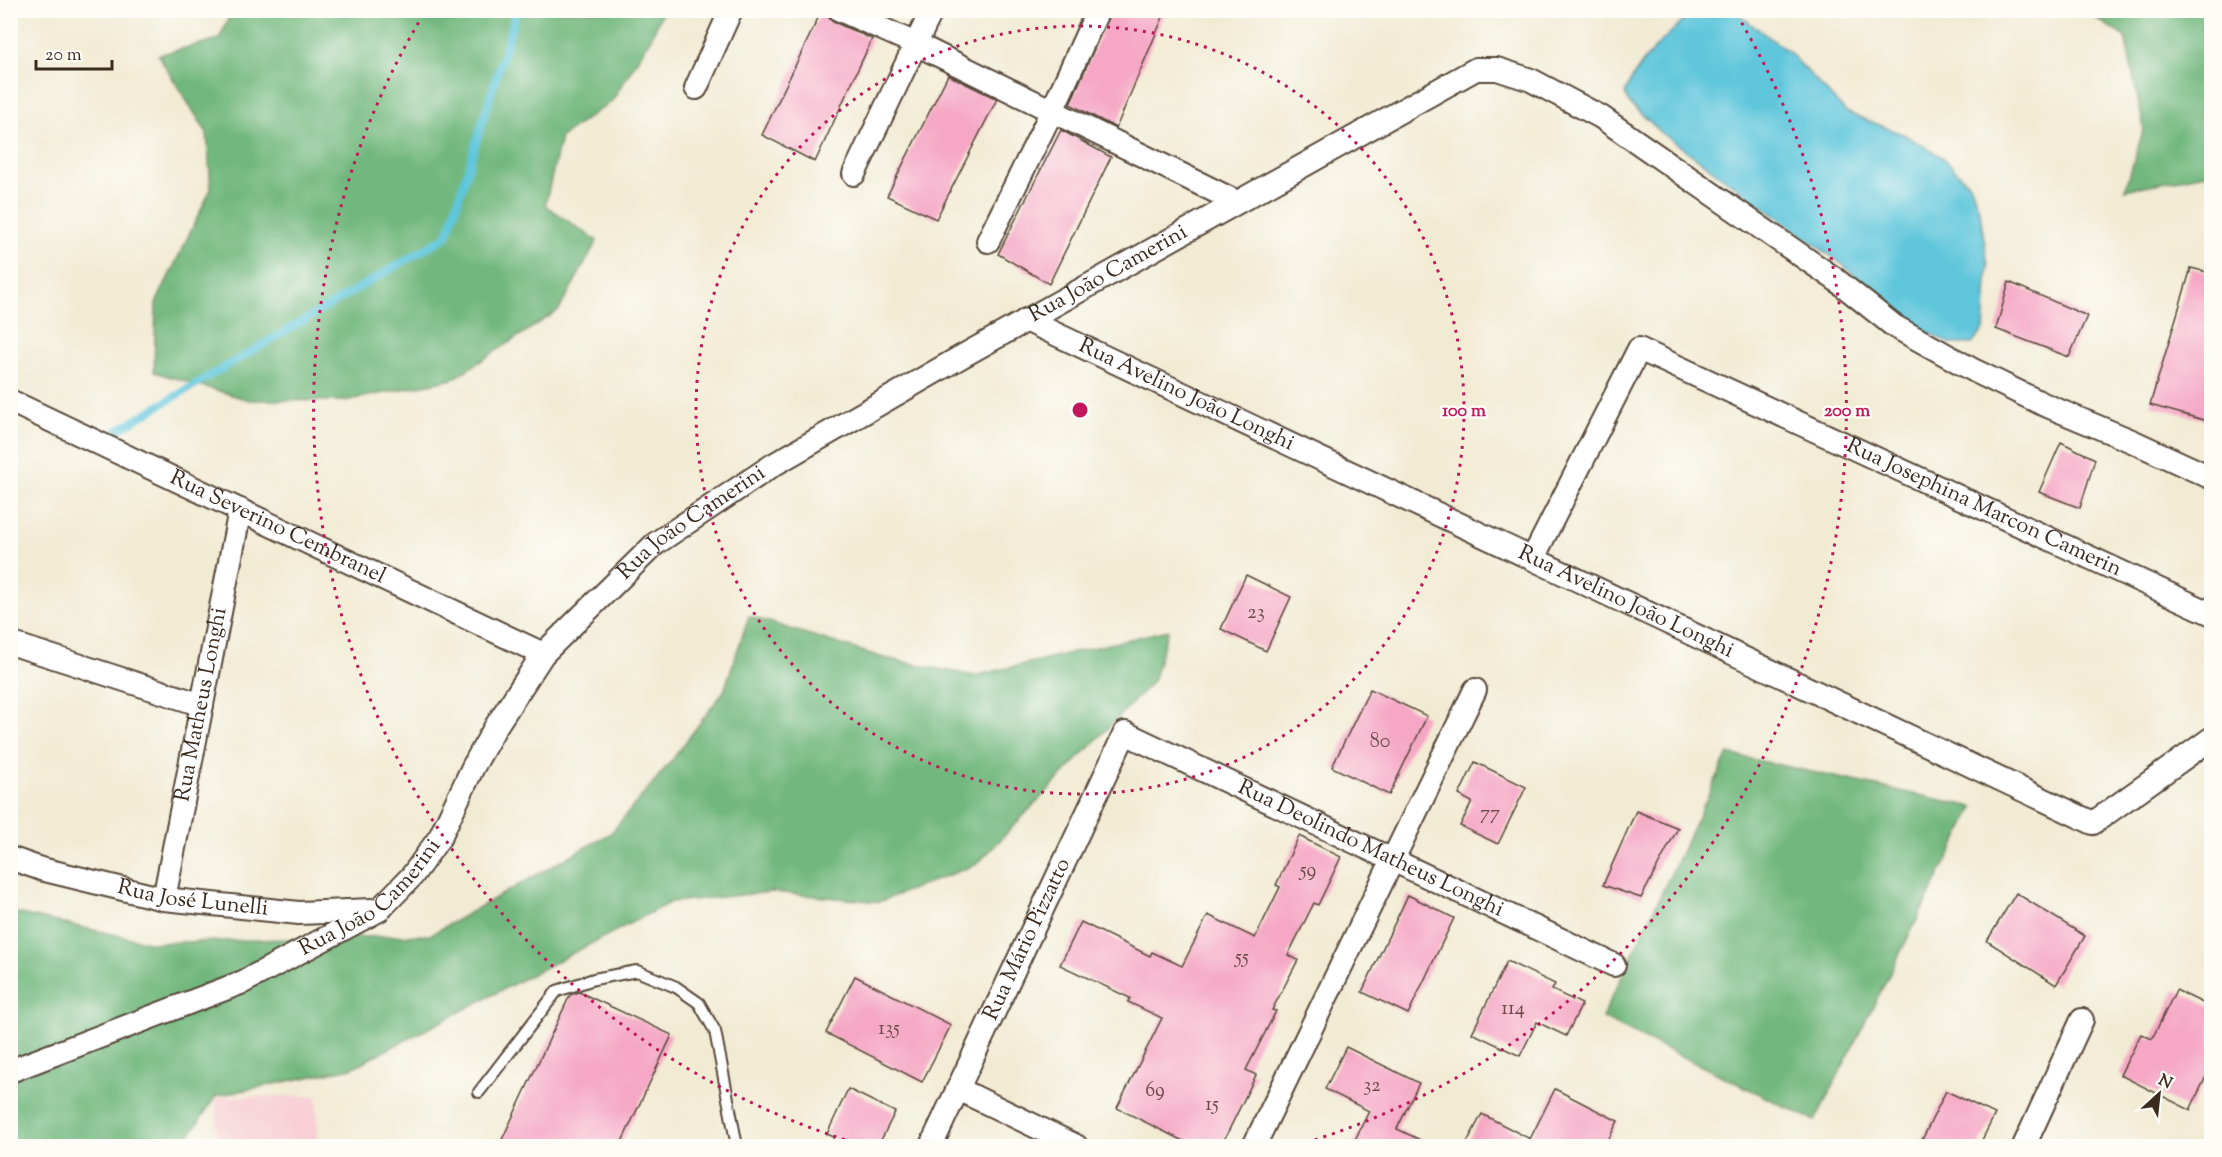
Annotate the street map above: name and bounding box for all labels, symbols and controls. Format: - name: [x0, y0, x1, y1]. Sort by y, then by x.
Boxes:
- scale bar: [36, 33, 112, 71]
- text: 20 m: [45, 43, 82, 69]
- street label: Rua João Camerini: [1023, 217, 1194, 332]
- street label: Rua Avelino João Longhi: [1073, 331, 1299, 460]
- text: 100 m: [1442, 399, 1486, 425]
- text: 200 m: [1824, 399, 1870, 425]
- centre of rings: [1070, 400, 1090, 420]
- street label: Rua Josephina Marcon Camerin: [1841, 431, 2127, 586]
- street label: Rua João Camerini: [610, 458, 772, 588]
- street label: Rua Severino Cembranel: [164, 463, 391, 593]
- street label: Rua Avelino João Longhi: [1512, 538, 1739, 667]
- house number: 23: [1247, 599, 1265, 628]
- street label: Rua Matheus Longhi: [167, 605, 237, 805]
- house number: 80: [1370, 728, 1390, 757]
- street label: Rua Deolindo Matheus Longhi: [1232, 773, 1509, 926]
- house number: 77: [1480, 800, 1500, 829]
- street label: Rua João Camerini: [294, 833, 449, 965]
- street label: Rua Mário Pizzatto: [976, 853, 1080, 1026]
- house number: 59: [1299, 857, 1316, 886]
- street label: Rua José Lunelli: [114, 872, 270, 926]
- house number: 55: [1234, 944, 1249, 973]
- house number: 114: [1501, 995, 1525, 1024]
- house number: 135: [878, 1015, 900, 1044]
- north arrow: [2129, 1064, 2189, 1124]
- text: N: [2154, 1070, 2176, 1096]
- house number: 32: [1363, 1072, 1381, 1101]
- house number: 69: [1145, 1077, 1165, 1106]
- house number: 15: [1205, 1091, 1219, 1120]

